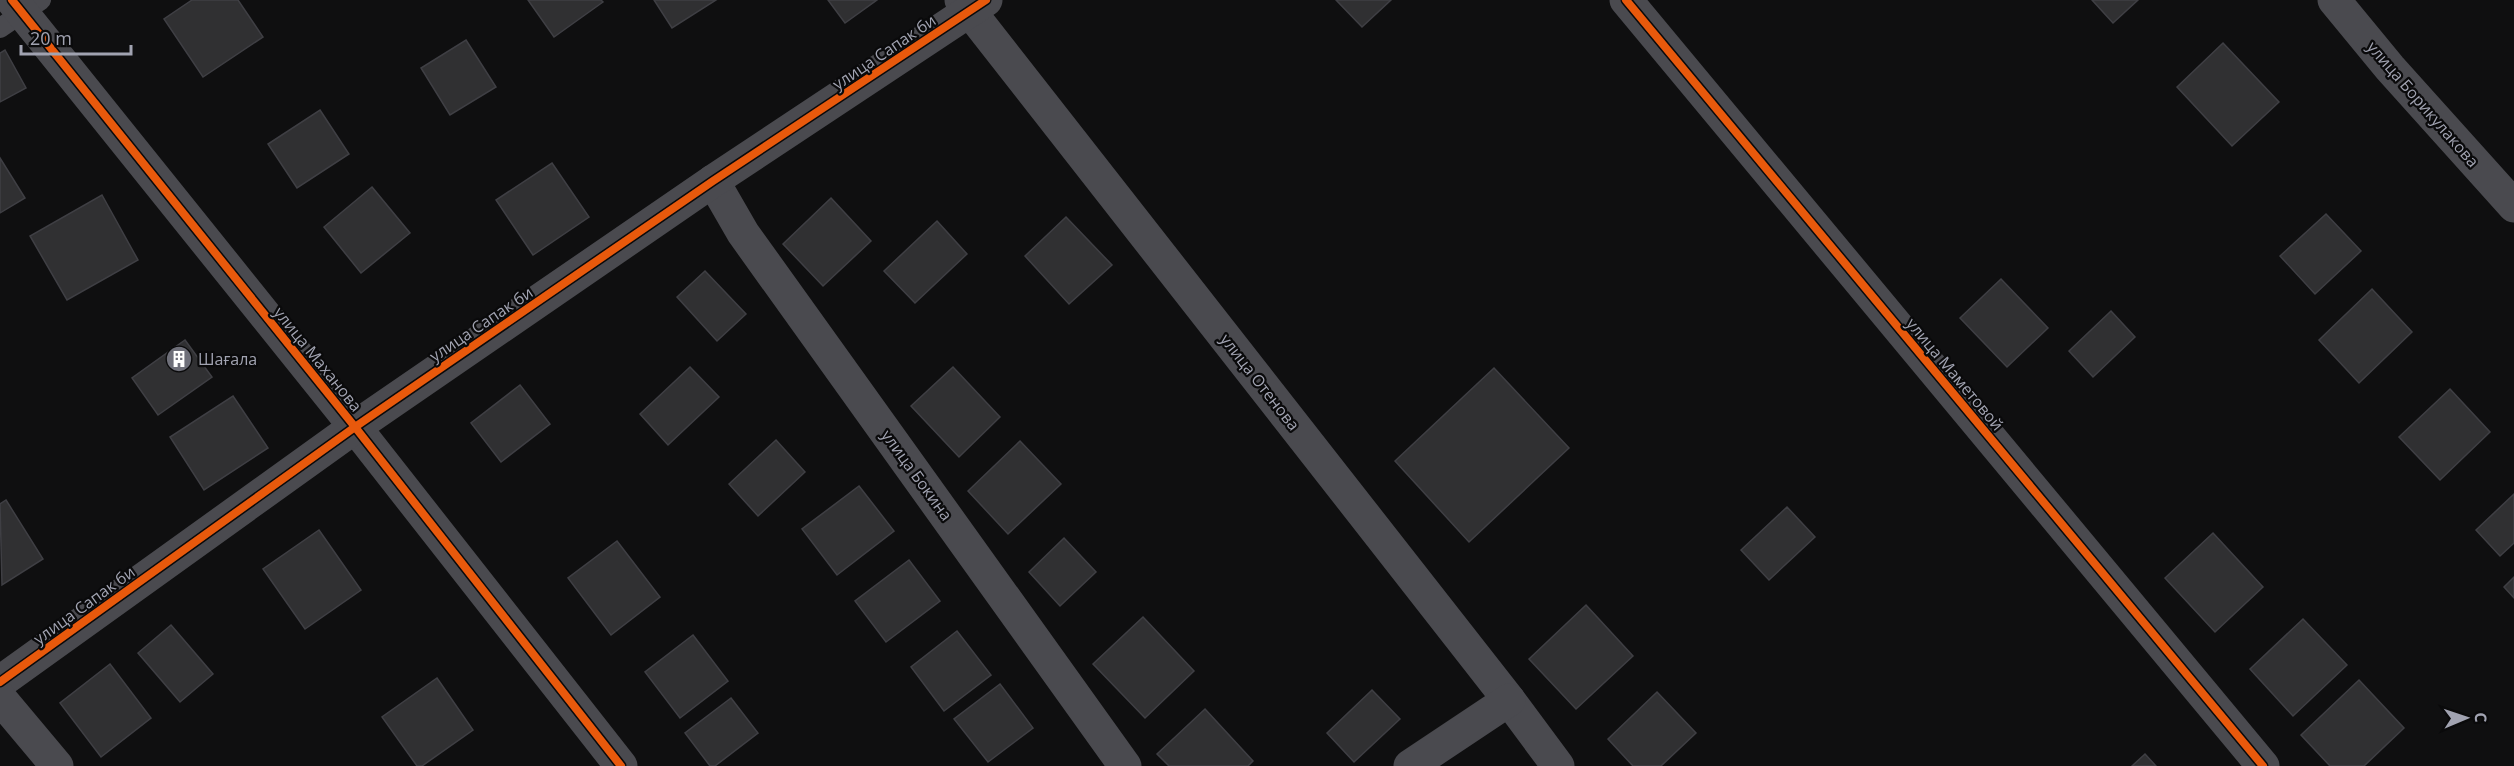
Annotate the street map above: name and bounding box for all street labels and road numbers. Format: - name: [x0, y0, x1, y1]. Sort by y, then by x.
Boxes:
- street label: улица Сапак би: [828, 9, 940, 95]
- street label: улица Борикулакова: [2362, 36, 2484, 172]
- street label: улица Сапак би: [425, 281, 537, 367]
- street label: улица Маханова: [269, 302, 367, 416]
- street label: улица Маметовой: [1901, 313, 2009, 435]
- street label: улица Отенова: [1215, 329, 1305, 435]
- street label: улица Бокина: [877, 425, 957, 525]
- street label: улица Сапак би: [29, 561, 139, 649]

